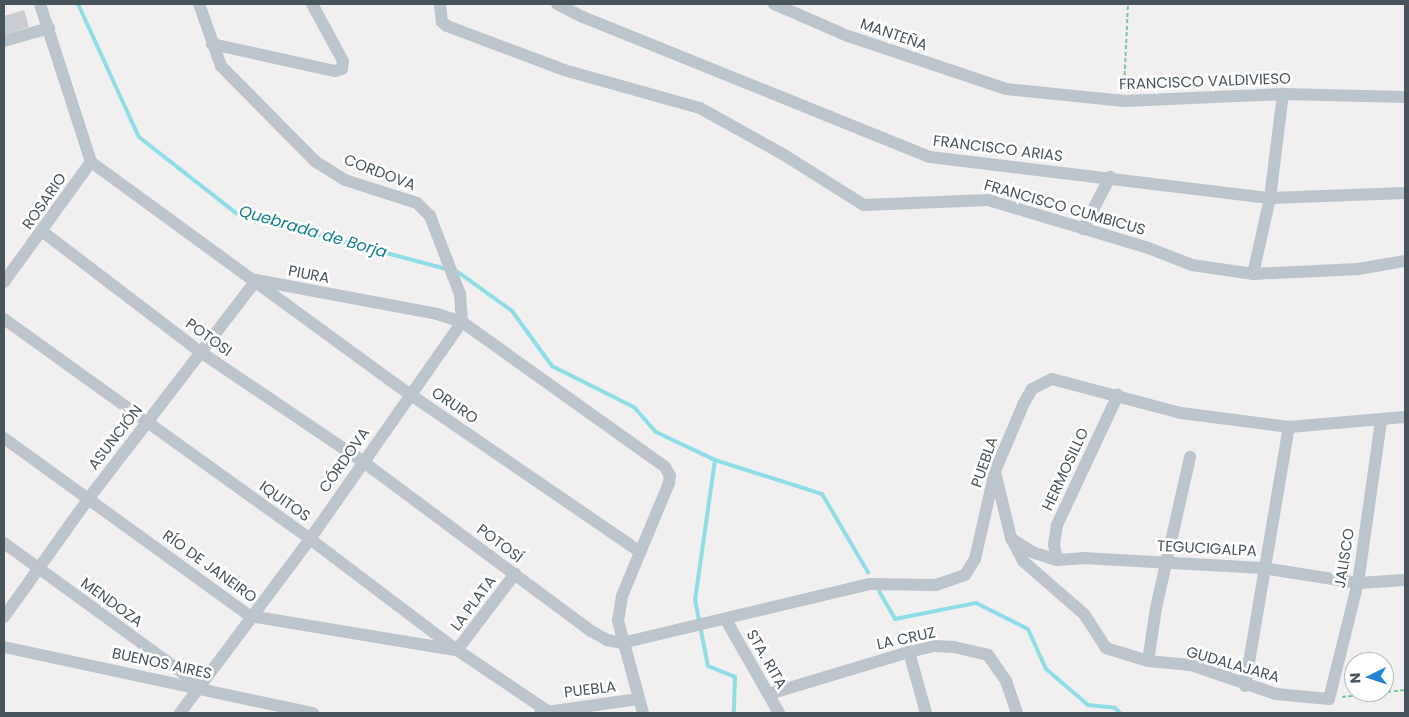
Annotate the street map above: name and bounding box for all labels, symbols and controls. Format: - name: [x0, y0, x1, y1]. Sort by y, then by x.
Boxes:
- street label: MANTEÑA: [858, 14, 930, 54]
- street label: FRANCISCO VALDIVIESO: [1119, 69, 1291, 93]
- street label: FRANCISCO ARIAS: [932, 131, 1064, 165]
- street label: CORDOVA: [342, 150, 418, 194]
- street label: ROSARIO: [18, 169, 70, 233]
- street label: FRANCISCO CUMBICUS: [982, 175, 1148, 239]
- water label: Quebrada de Borja: [237, 202, 389, 262]
- street label: PIURA: [287, 261, 331, 287]
- street label: POTOSI: [182, 314, 236, 360]
- street label: ORURO: [428, 383, 482, 427]
- street label: ASUNCIÓN: [84, 401, 146, 473]
- street label: CÓRDOVA: [315, 424, 373, 496]
- street label: HERMOSILLO: [1038, 425, 1092, 513]
- street label: PUEBLA: [967, 434, 1001, 490]
- street label: IQUITOS: [256, 477, 314, 525]
- street label: POTOSÍ: [473, 520, 527, 566]
- street label: RÍO DE JANEIRO: [159, 526, 261, 606]
- street label: JALISCO: [1330, 527, 1358, 589]
- street label: TEGUCIGALPA: [1157, 536, 1257, 560]
- street label: LA PLATA: [447, 572, 499, 634]
- street label: MENDOZA: [78, 574, 146, 630]
- street label: LA CRUZ: [875, 623, 937, 653]
- street label: STA. RITA: [743, 626, 791, 692]
- street label: GUDALAJARA: [1184, 642, 1282, 686]
- street label: BUENOS AIRES: [110, 644, 214, 682]
- north arrow: [1344, 652, 1394, 702]
- text: N: [1345, 672, 1365, 684]
- street label: PUEBLA: [563, 677, 617, 701]

